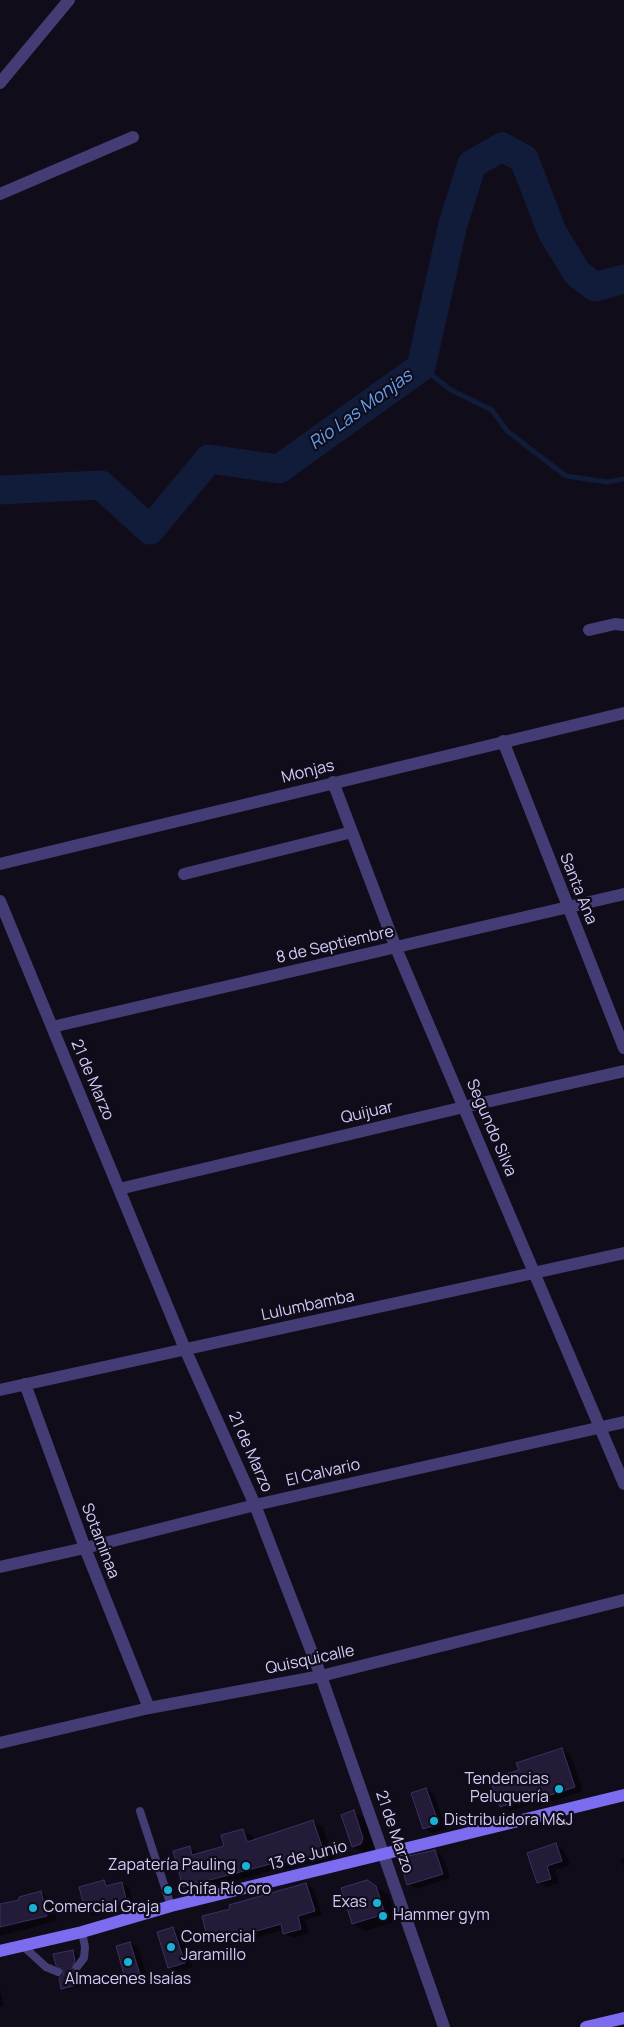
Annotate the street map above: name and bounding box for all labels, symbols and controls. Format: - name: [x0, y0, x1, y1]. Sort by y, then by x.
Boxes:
- water label: Rio Las Monjas: [305, 365, 417, 455]
- street label: Monjas: [280, 756, 336, 788]
- street label: Santa Ana: [555, 851, 601, 927]
- street label: 8 de Septiembre: [274, 922, 396, 968]
- street label: 21 de Marzo: [66, 1037, 118, 1123]
- street label: Segundo Silva: [462, 1077, 520, 1179]
- street label: Quijuar: [339, 1098, 395, 1128]
- street label: Lulumbamba: [260, 1287, 356, 1325]
- street label: 21 de Marzo: [224, 1409, 276, 1495]
- street label: El Calvario: [284, 1455, 362, 1491]
- street label: Sotaminaa: [77, 1501, 123, 1581]
- street label: Quisquicalle: [264, 1641, 356, 1679]
- place label: Tendencias Peluquería: [464, 1770, 549, 1808]
- marker: Tendencias Peluquería: [553, 1783, 565, 1795]
- street label: 21 de Marzo: [371, 1788, 417, 1876]
- place label: Distribuidora M&J: [444, 1811, 573, 1831]
- marker: Distribuidora M&J: [428, 1815, 440, 1827]
- street label: 13 de Junio: [267, 1837, 349, 1875]
- place label: Zapatería Pauling: [108, 1856, 236, 1876]
- marker: Zapatería Pauling: [240, 1860, 252, 1872]
- place label: Chifa Río oro: [178, 1880, 271, 1900]
- marker: Chifa Río oro: [162, 1884, 174, 1896]
- place label: Exas: [332, 1893, 367, 1913]
- marker: Exas: [371, 1897, 383, 1909]
- place label: Comercial Graja: [43, 1898, 159, 1918]
- marker: Comercial Graja: [27, 1902, 39, 1914]
- place label: Hammer gym: [393, 1906, 490, 1926]
- marker: Hammer gym: [377, 1910, 389, 1922]
- place label: Comercial Jaramillo: [181, 1928, 255, 1966]
- marker: Comercial Jaramillo: [165, 1941, 177, 1953]
- marker: Almacenes Isaías: [122, 1956, 134, 1968]
- place label: Almacenes Isaías: [65, 1970, 191, 1990]

